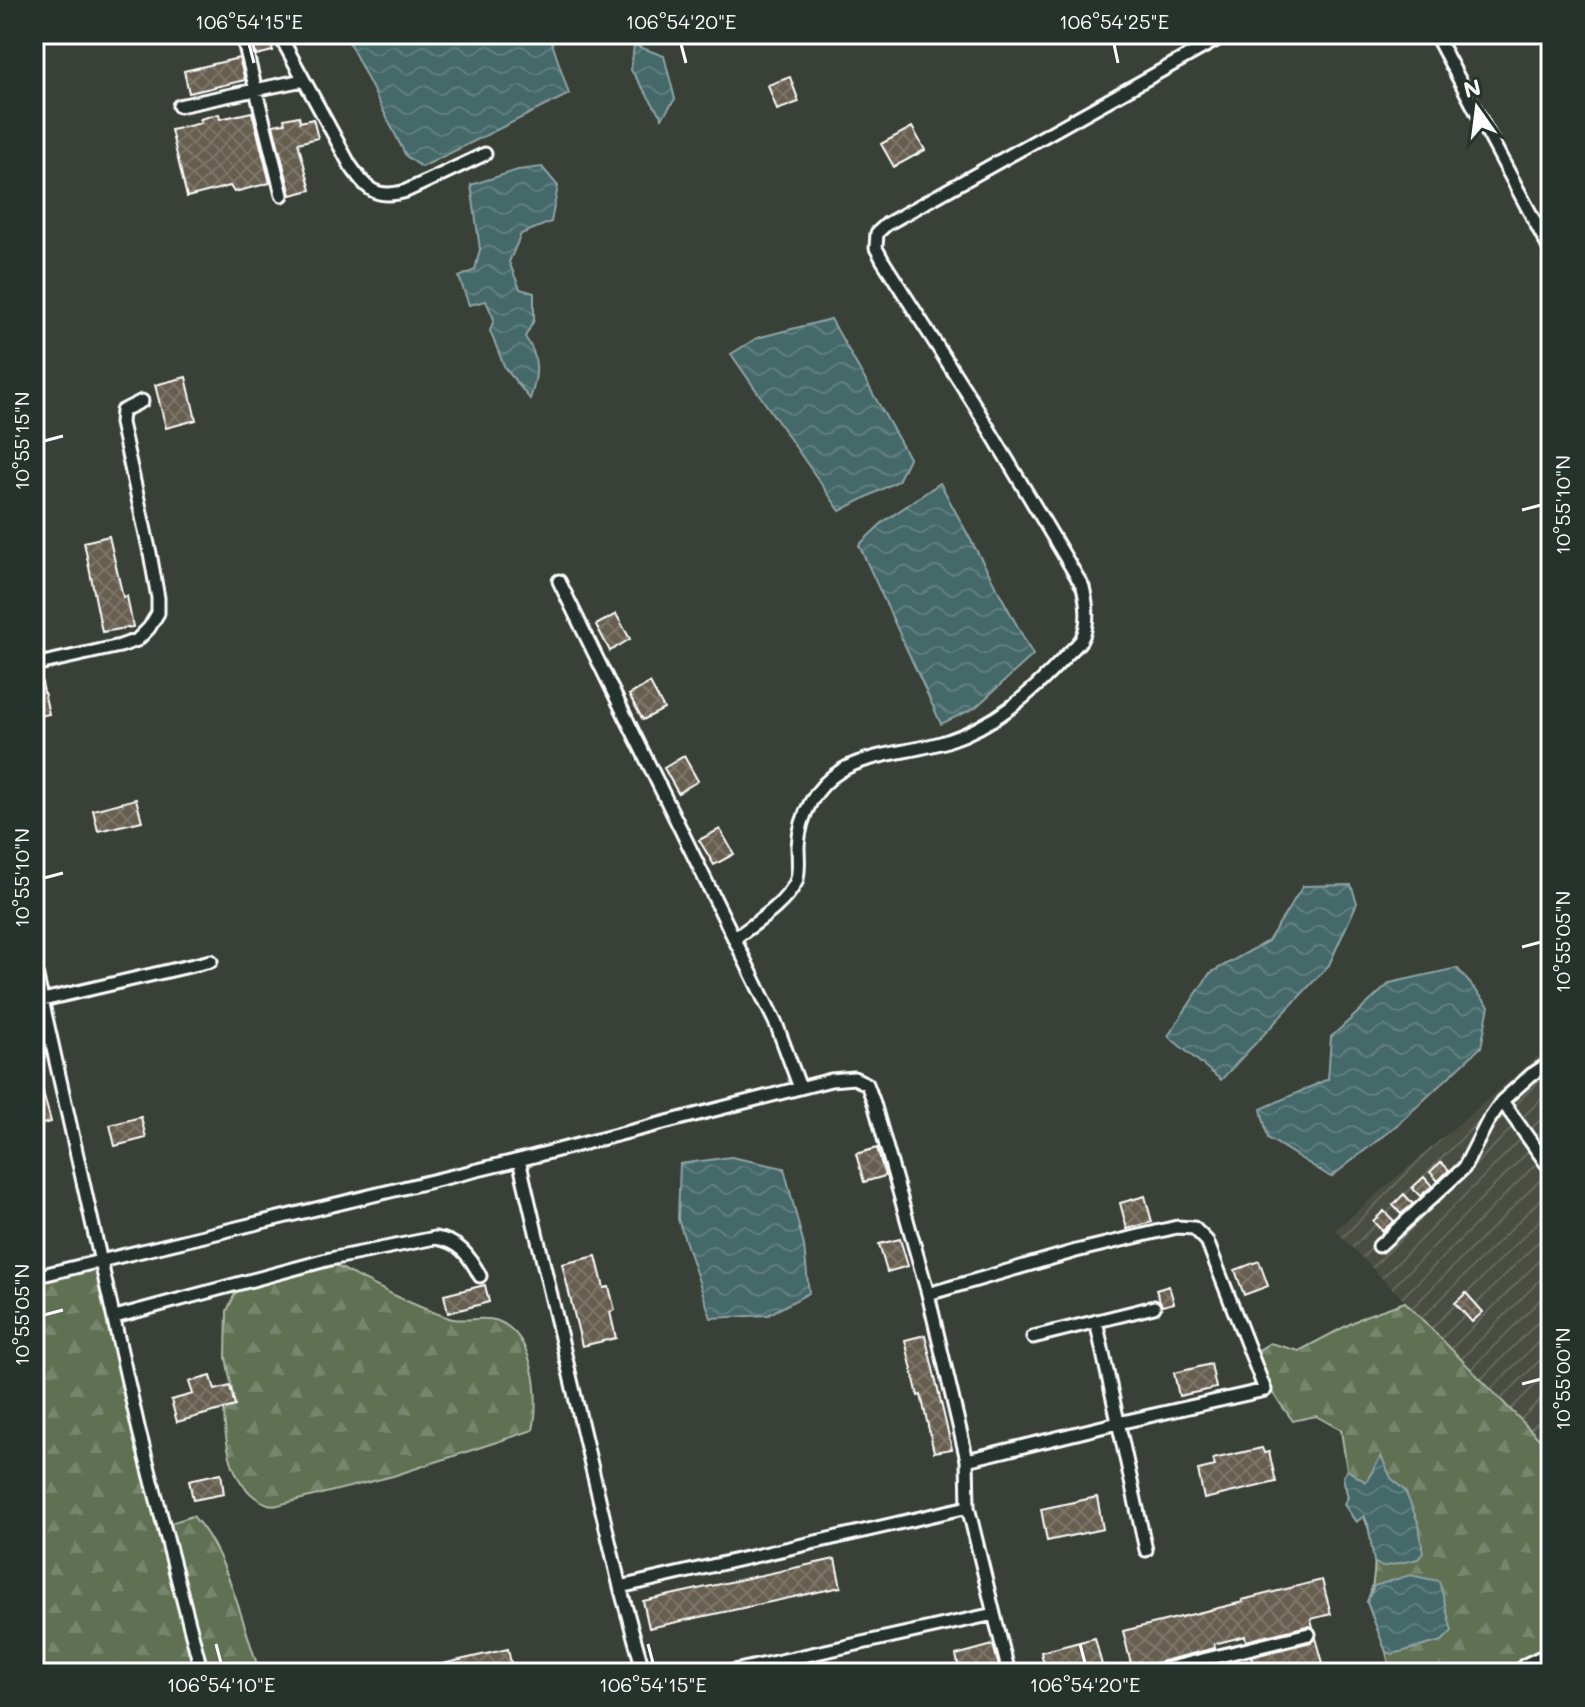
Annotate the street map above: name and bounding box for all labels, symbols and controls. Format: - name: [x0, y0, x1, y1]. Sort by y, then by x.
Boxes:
- text: 106°54'15"E: [195, 8, 303, 34]
- text: 106°54'20"E: [626, 8, 736, 34]
- text: 106°54'25"E: [1059, 8, 1169, 34]
- north arrow: [1437, 68, 1517, 148]
- text: N: [1460, 72, 1484, 104]
- text: 10°55'15"N: [8, 391, 34, 491]
- text: 10°55'10"N: [1549, 455, 1575, 555]
- text: 10°55'10"N: [8, 828, 34, 928]
- text: 10°55'05"N: [1549, 891, 1575, 993]
- text: 10°55'05"N: [8, 1264, 34, 1366]
- text: 10°55'00"N: [1549, 1327, 1575, 1431]
- text: 106°54'10"E: [167, 1671, 275, 1697]
- text: 106°54'15"E: [599, 1671, 707, 1697]
- text: 106°54'20"E: [1030, 1671, 1140, 1697]

